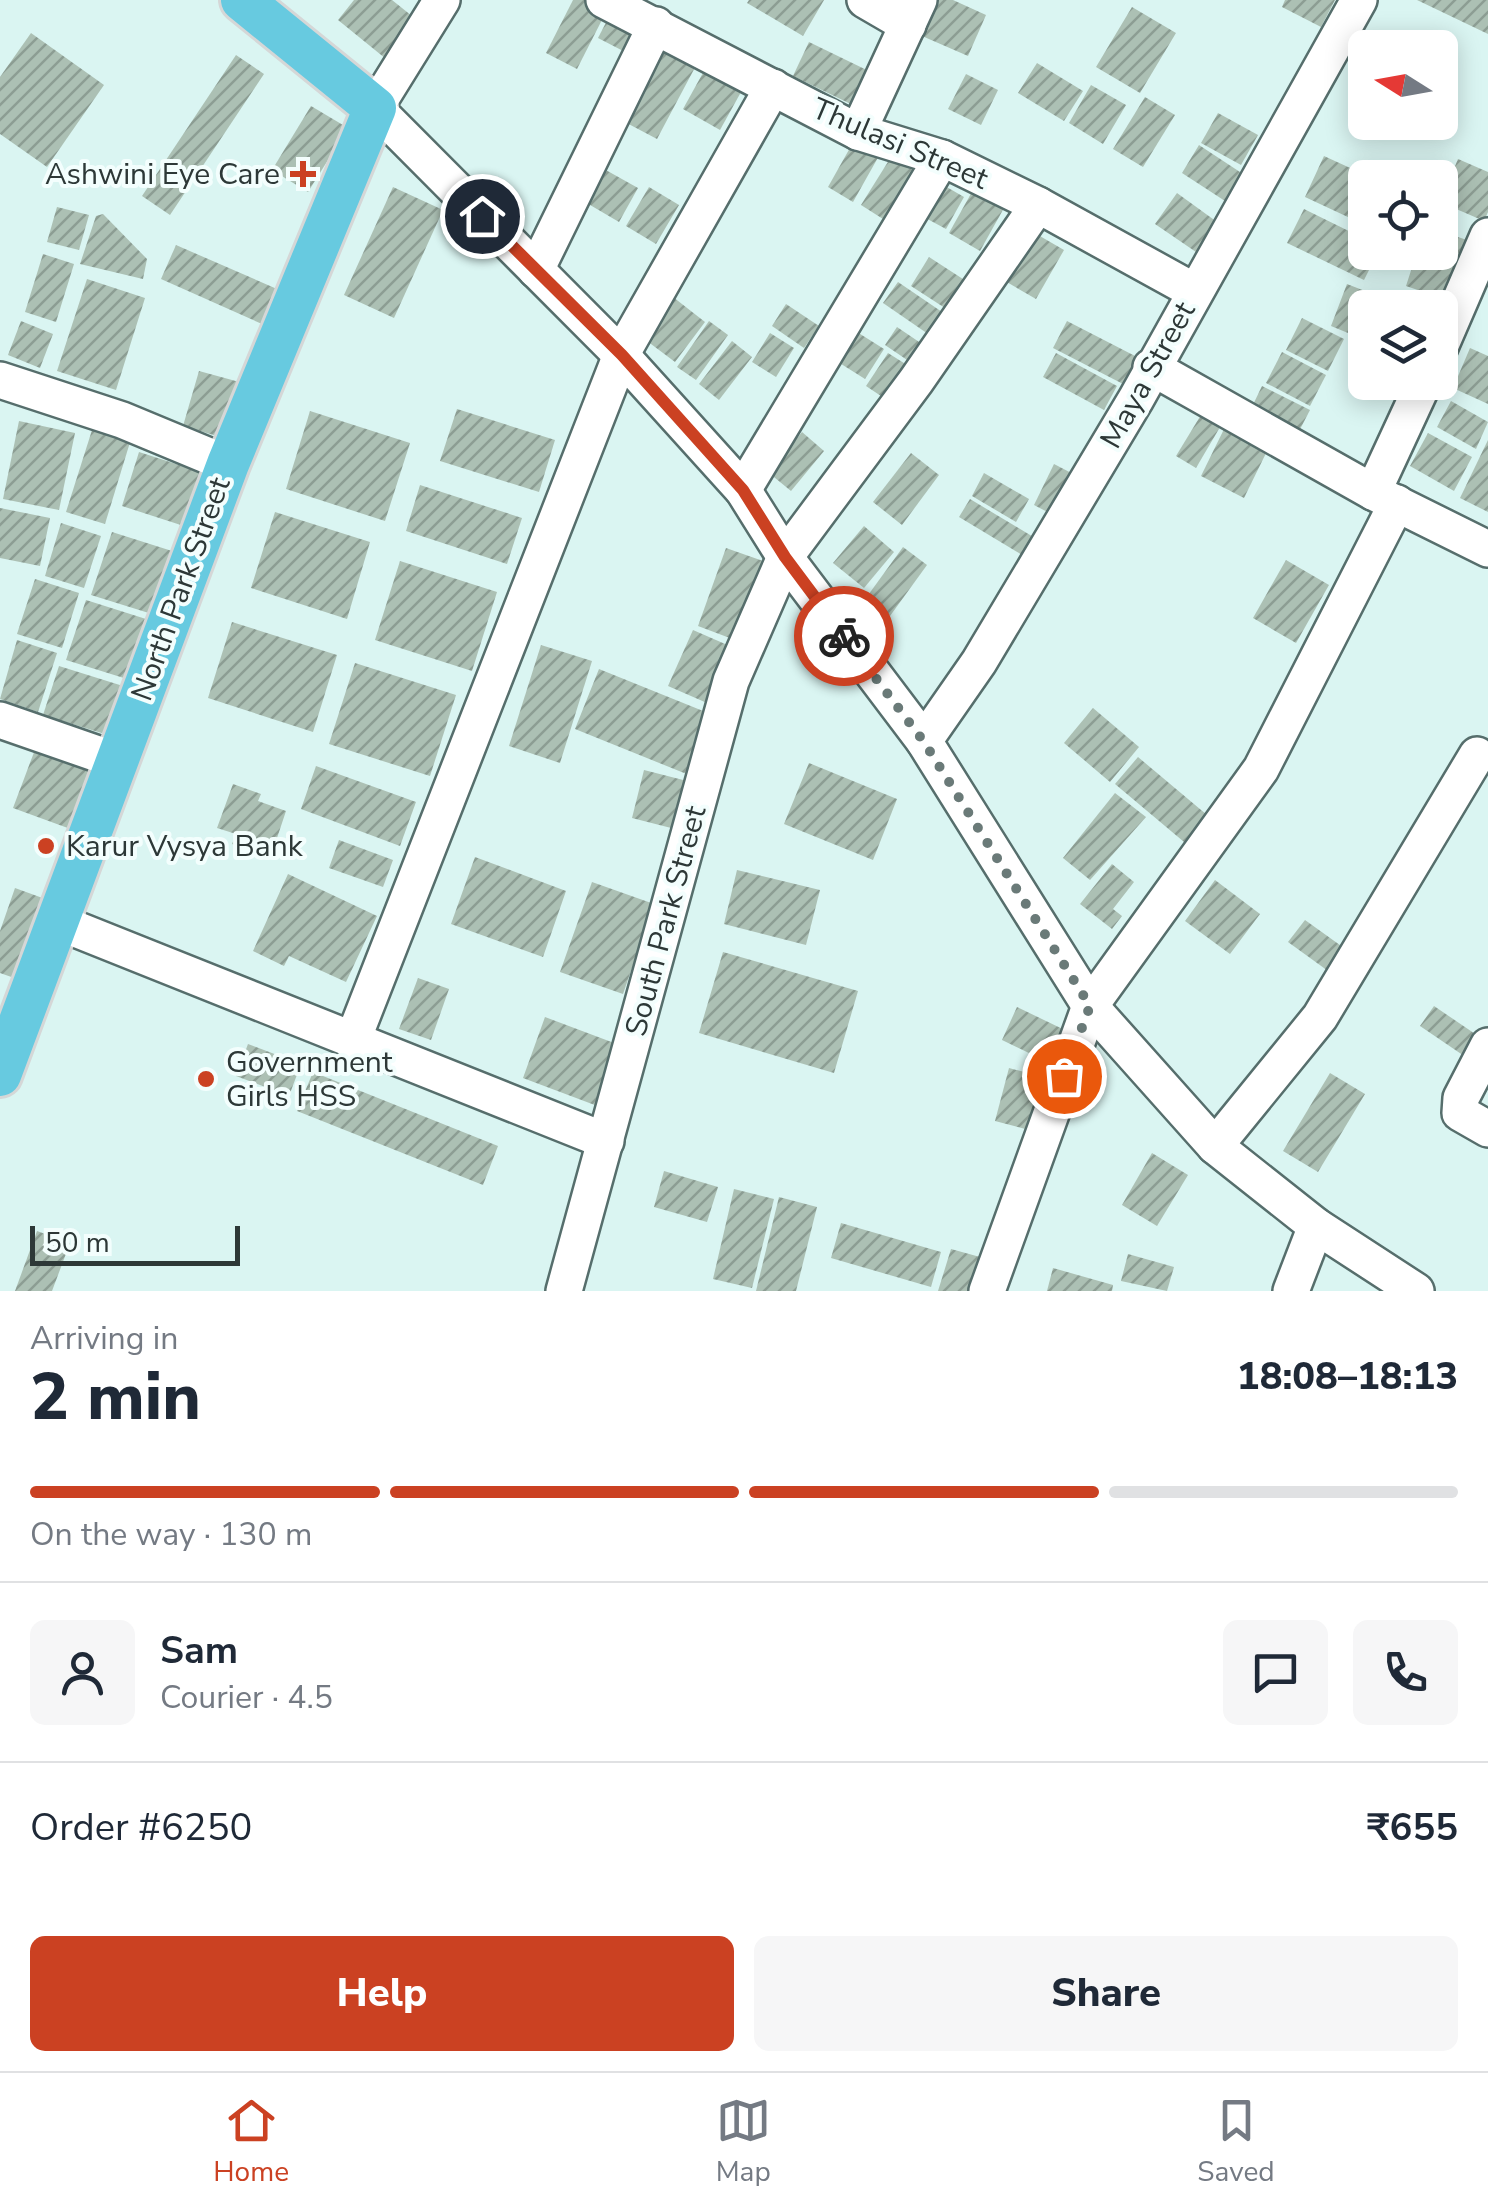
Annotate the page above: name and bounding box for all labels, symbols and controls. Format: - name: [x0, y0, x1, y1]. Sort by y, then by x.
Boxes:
- north arrow: [1348, 30, 1458, 140]
- map controls: [1348, 30, 1458, 400]
- street label: Thulasi Street: [806, 88, 995, 200]
- place label: Ashwini Eye Care: [45, 154, 280, 195]
- button: locate: [1348, 160, 1458, 270]
- marker: Ashwini Eye Care: [290, 161, 316, 187]
- pin: [440, 174, 525, 259]
- icon: home: [455, 189, 510, 244]
- button: layers: [1348, 290, 1458, 400]
- street label: Maya Street: [1091, 294, 1205, 456]
- street label: North Park Street: [122, 471, 241, 706]
- courier: [794, 586, 894, 686]
- icon: bike: [817, 609, 872, 664]
- street label: South Park Street: [616, 801, 717, 1041]
- place label: Karur Vysya Bank: [66, 826, 304, 867]
- marker: Karur Vysya Bank: [35, 835, 57, 857]
- pin: [1022, 1034, 1107, 1119]
- place label: Government Girls HSS: [226, 1042, 393, 1117]
- icon: bag: [1037, 1049, 1092, 1104]
- marker: Government Girls HSS: [195, 1068, 217, 1090]
- scale bar: [30, 1221, 240, 1266]
- text: 50 m: [45, 1224, 110, 1262]
- text: Arriving in: [30, 1317, 178, 1360]
- text: 18:08–18:13: [1237, 1351, 1458, 1402]
- text: 2 min: [30, 1353, 201, 1442]
- text: On the way · 130 m: [30, 1513, 312, 1556]
- button: person: [30, 1620, 135, 1725]
- button: chat: [1223, 1620, 1328, 1725]
- button: phone: [1353, 1620, 1458, 1725]
- text: Sam: [160, 1625, 238, 1676]
- text: Courier · 4.5: [160, 1676, 333, 1719]
- text: Order #6250: [30, 1802, 252, 1853]
- text: ₹655: [1367, 1802, 1458, 1853]
- button: Help: [30, 1936, 734, 2051]
- button: Share: [754, 1936, 1458, 2051]
- tab: Home: [213, 2093, 289, 2191]
- tab: Map: [716, 2093, 771, 2191]
- tab: Saved: [1197, 2093, 1275, 2191]

